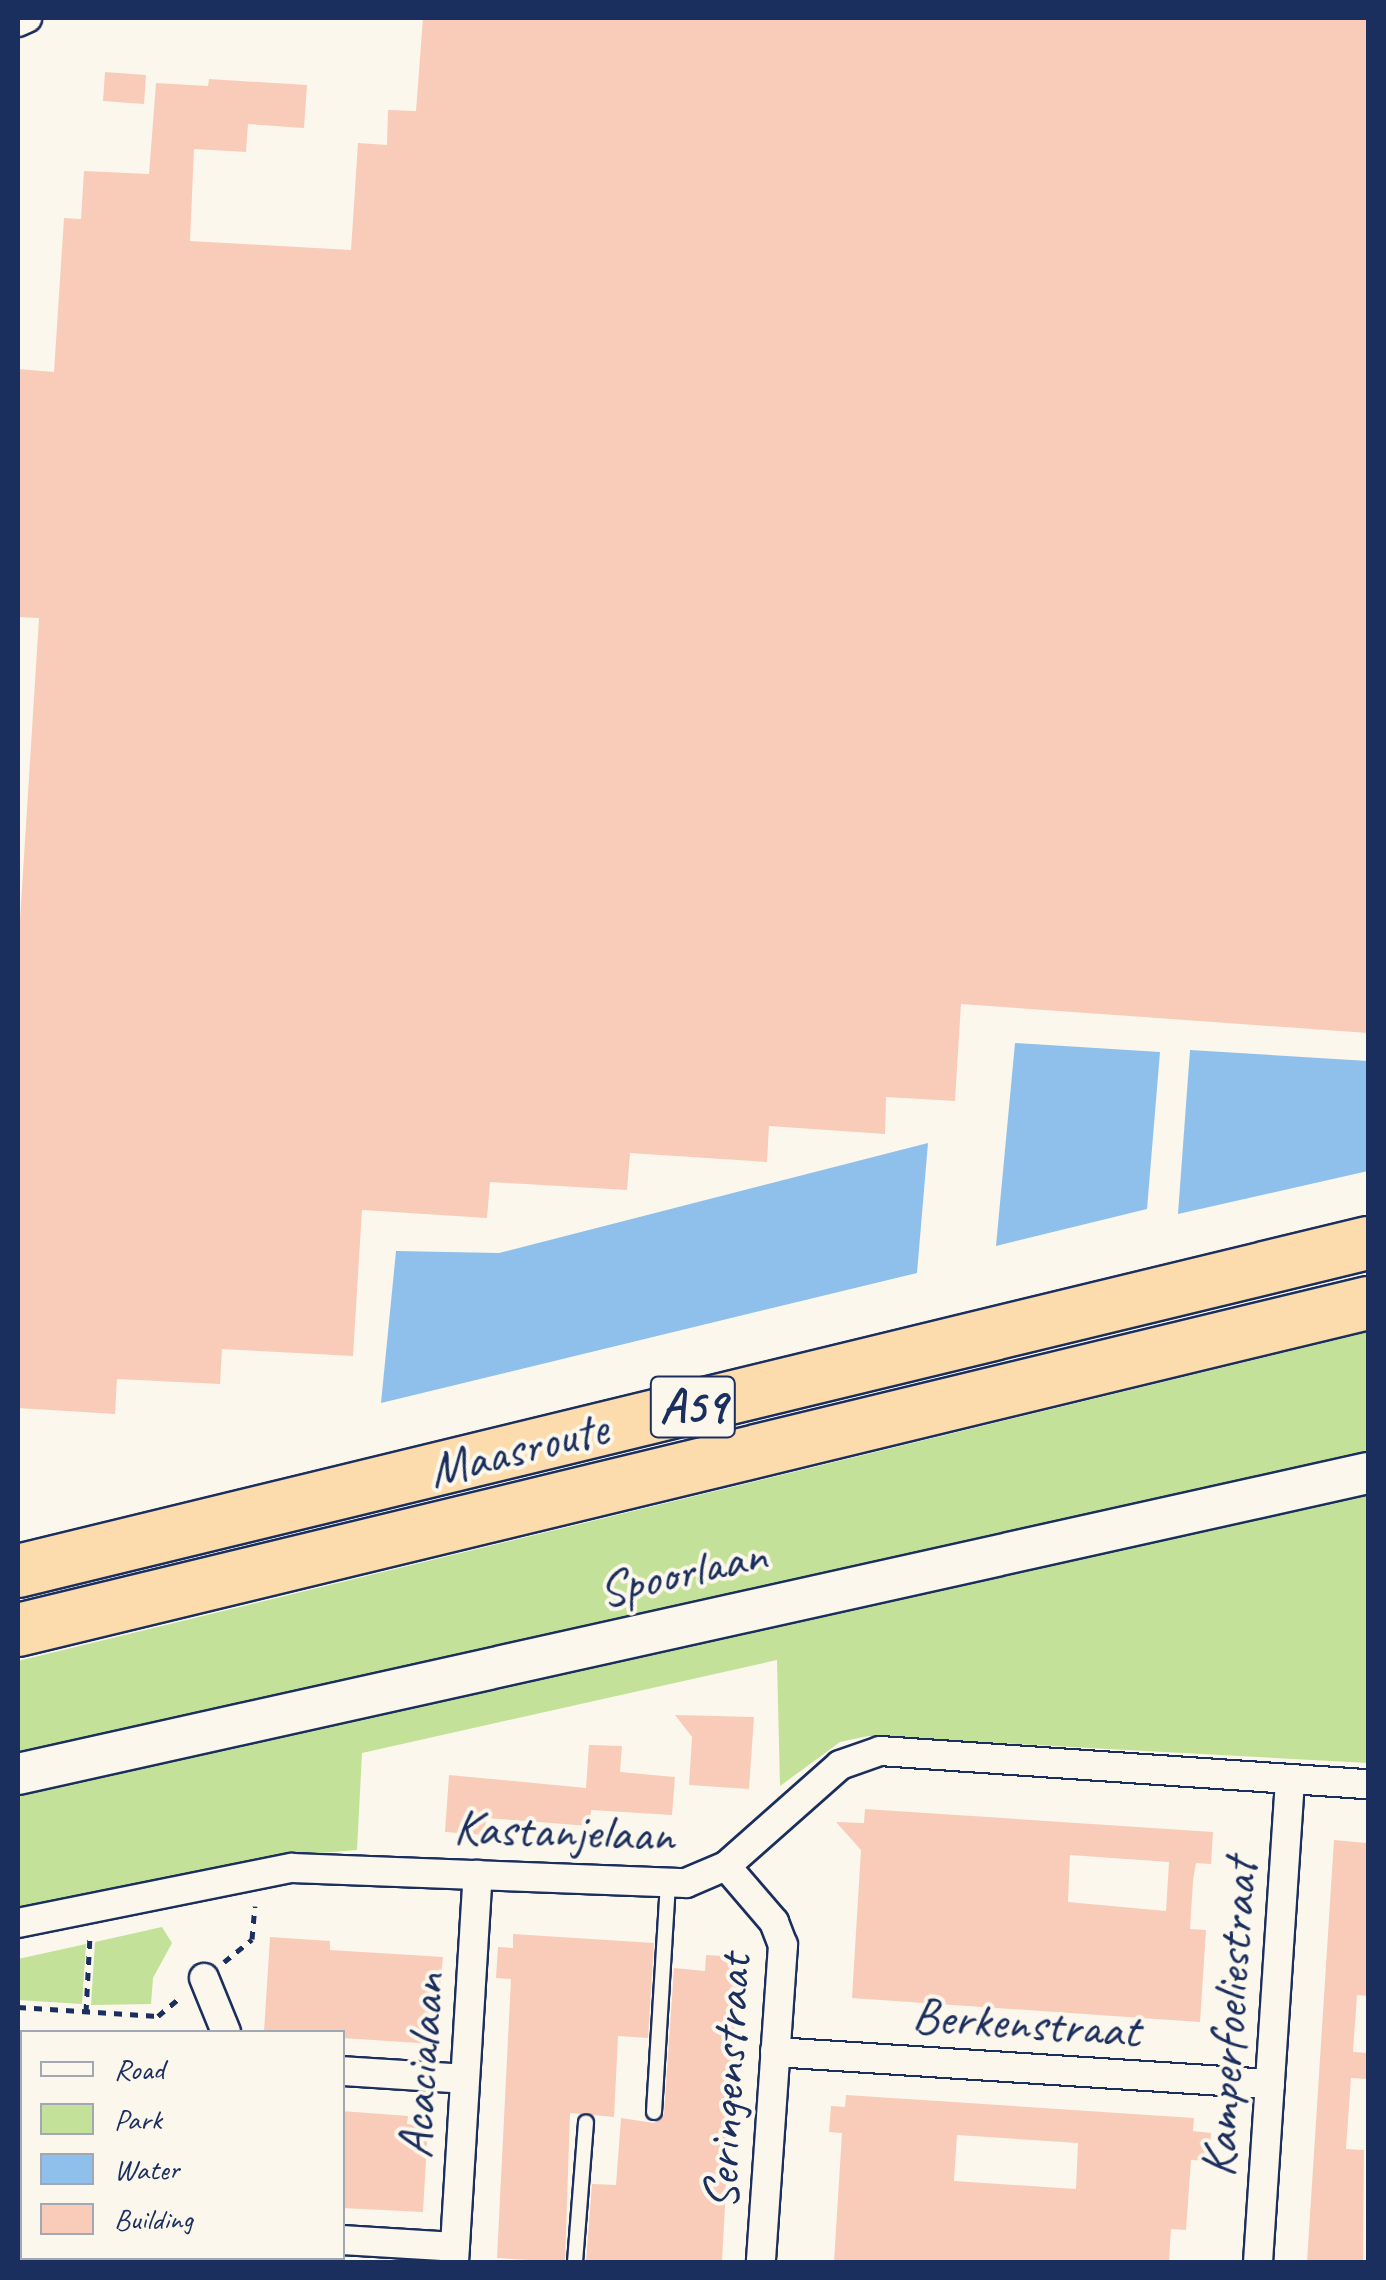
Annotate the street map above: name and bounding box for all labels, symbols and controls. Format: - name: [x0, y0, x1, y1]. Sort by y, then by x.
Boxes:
- road number: A59: [648, 1364, 738, 1450]
- street label: Maasroute: [422, 1398, 614, 1500]
- street label: Spoorlaan: [593, 1524, 771, 1620]
- street label: Kastanjelaan: [453, 1797, 675, 1865]
- street label: Kamperfoeliestraat: [1188, 1857, 1270, 2179]
- street label: Seringenstraat: [690, 1953, 764, 2211]
- street label: Acacialaan: [385, 1972, 457, 2160]
- street label: Berkenstraat: [910, 1985, 1142, 2061]
- legend: [20, 2030, 345, 2260]
- text: Road: [114, 2050, 164, 2088]
- text: Park: [114, 2100, 162, 2138]
- text: Water: [114, 2150, 179, 2188]
- text: Building: [114, 2200, 193, 2238]

